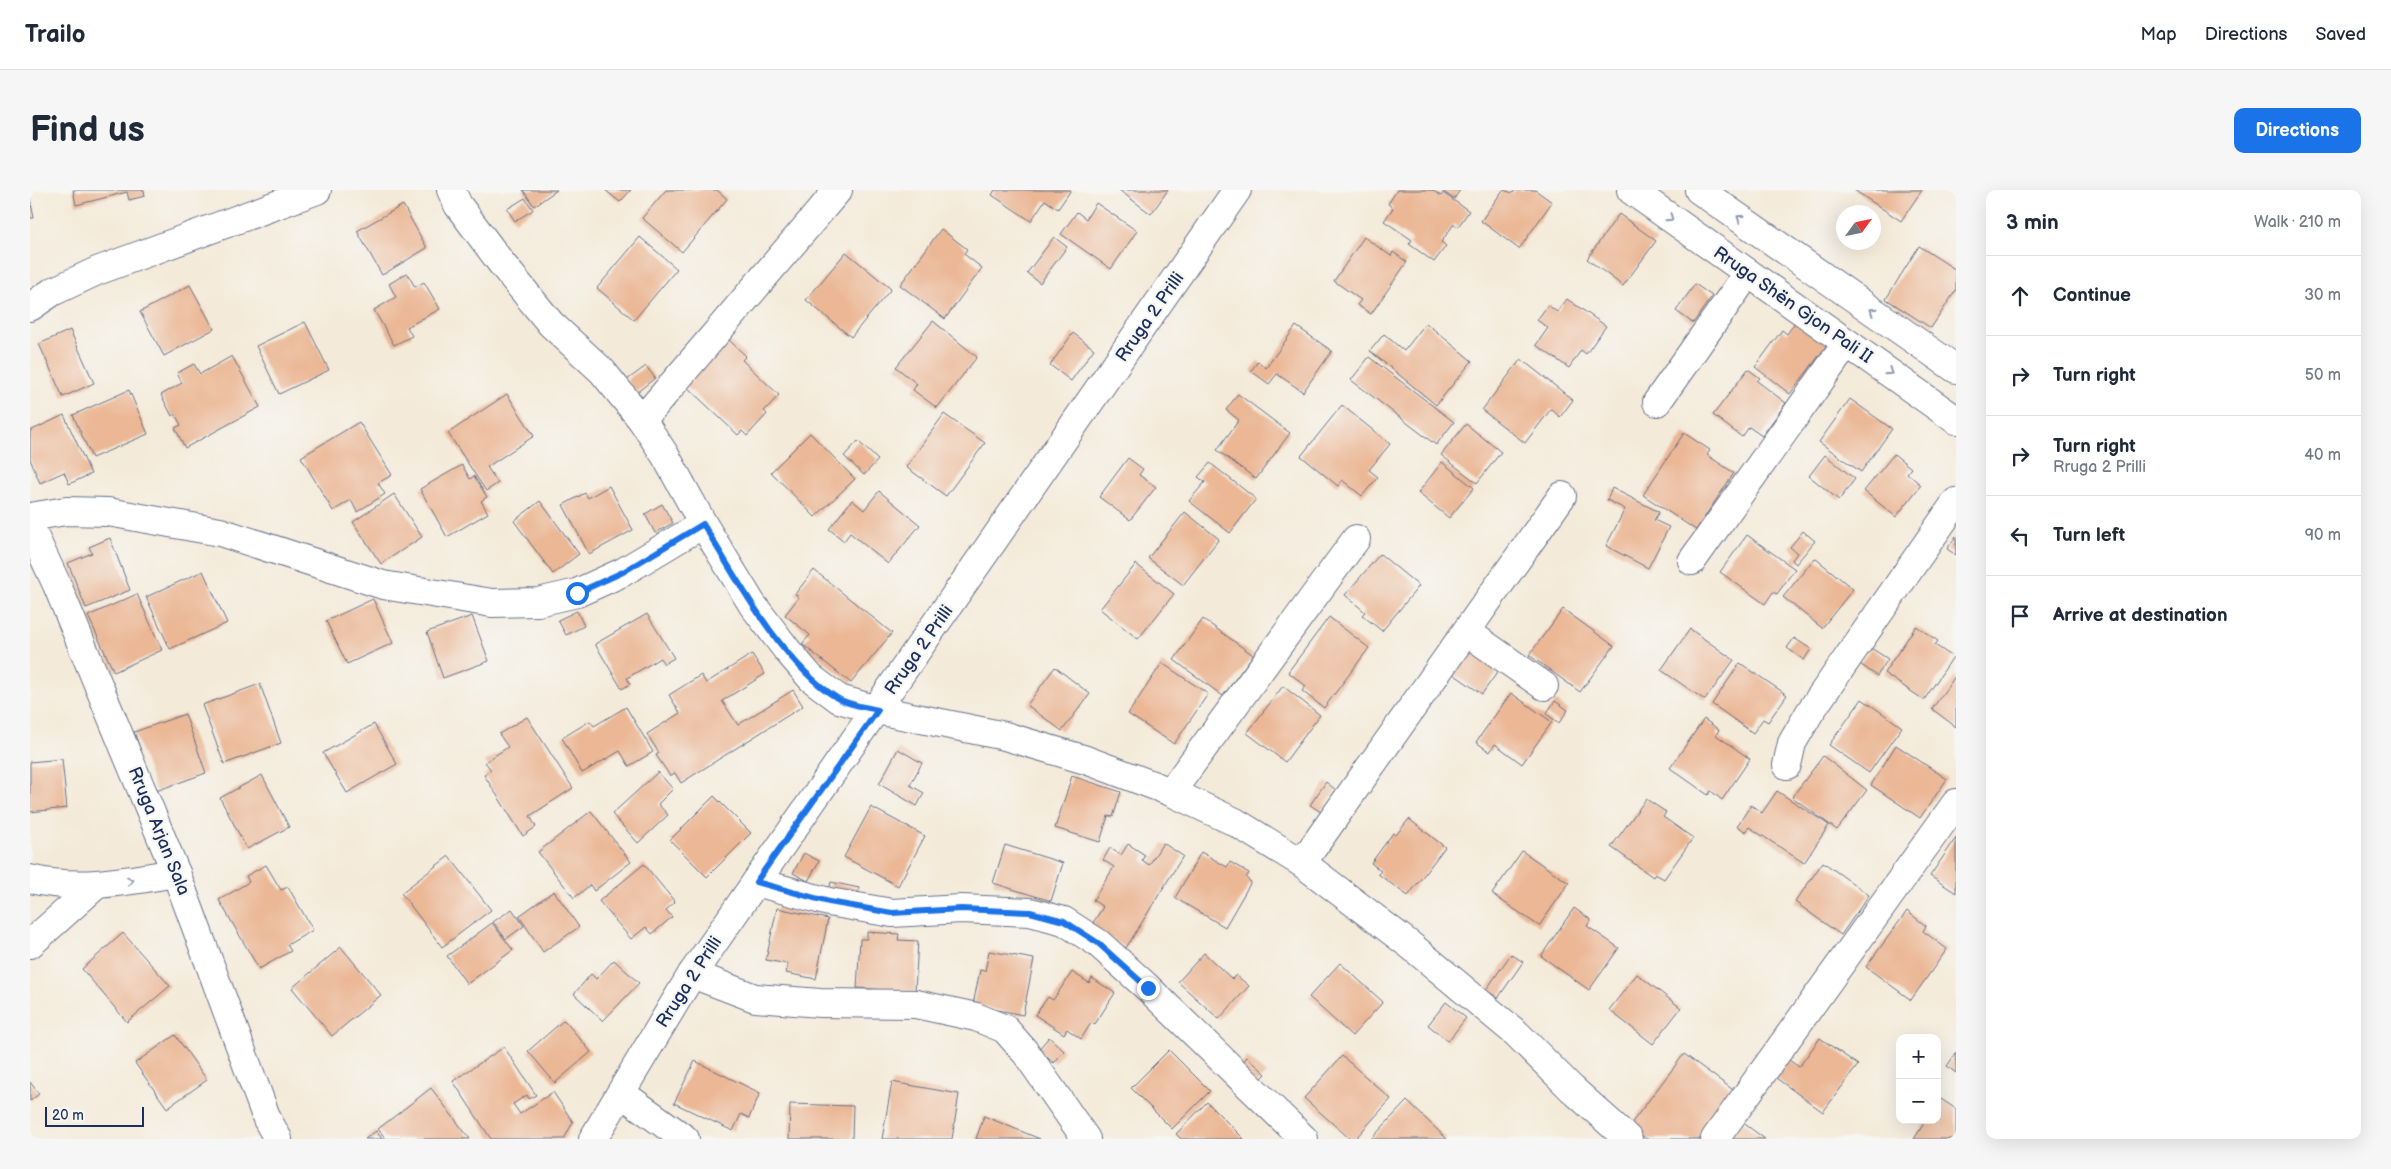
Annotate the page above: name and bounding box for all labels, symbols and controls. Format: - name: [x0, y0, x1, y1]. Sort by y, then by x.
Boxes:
- text: Trailo: [25, 20, 85, 49]
- text: Map: [2141, 24, 2177, 45]
- text: Directions: [2205, 24, 2287, 45]
- text: Saved: [2315, 24, 2366, 45]
- button: Directions: [2234, 108, 2361, 153]
- text: Find us: [30, 109, 145, 152]
- north arrow: [1836, 205, 1881, 250]
- text: 3 min: [2006, 210, 2059, 235]
- one-way arrow: [1664, 212, 1674, 221]
- text: Walk · 210 m: [2254, 213, 2341, 232]
- one-way arrow: [1736, 215, 1745, 224]
- street label: Rruga Shën Gjon Pali II: [1709, 242, 1877, 368]
- street label: Rruga 2 Prilli: [1111, 268, 1189, 366]
- icon: ahead: [2006, 282, 2034, 310]
- text: Continue: [2053, 284, 2131, 307]
- text: 30 m: [2304, 286, 2341, 305]
- one-way arrow: [1869, 308, 1879, 317]
- icon: right: [2006, 362, 2034, 390]
- text: Turn right: [2053, 364, 2136, 387]
- one-way arrow: [1883, 366, 1893, 375]
- text: 50 m: [2305, 366, 2341, 385]
- text: Turn right: [2053, 435, 2136, 458]
- icon: right: [2006, 442, 2034, 470]
- text: 40 m: [2304, 446, 2341, 465]
- text: Rruga 2 Prilli: [2053, 458, 2146, 477]
- icon: left: [2006, 522, 2034, 550]
- text: Turn left: [2053, 524, 2125, 547]
- text: 90 m: [2305, 526, 2341, 545]
- route start: [566, 582, 589, 605]
- street label: Rruga 2 Prilli: [880, 601, 958, 699]
- icon: arrive: [2006, 602, 2034, 630]
- text: Arrive at destination: [2053, 604, 2228, 627]
- street label: Rruga Arjan Sala: [124, 764, 194, 898]
- one-way arrow: [126, 876, 135, 886]
- street label: Rruga 2 Prilli: [652, 932, 726, 1032]
- route end: [1137, 977, 1160, 1000]
- map controls: [1896, 1034, 1941, 1124]
- button: +: [1896, 1034, 1941, 1079]
- button: −: [1896, 1079, 1941, 1124]
- scale bar: [45, 1104, 144, 1127]
- text: 20 m: [52, 1107, 84, 1124]

